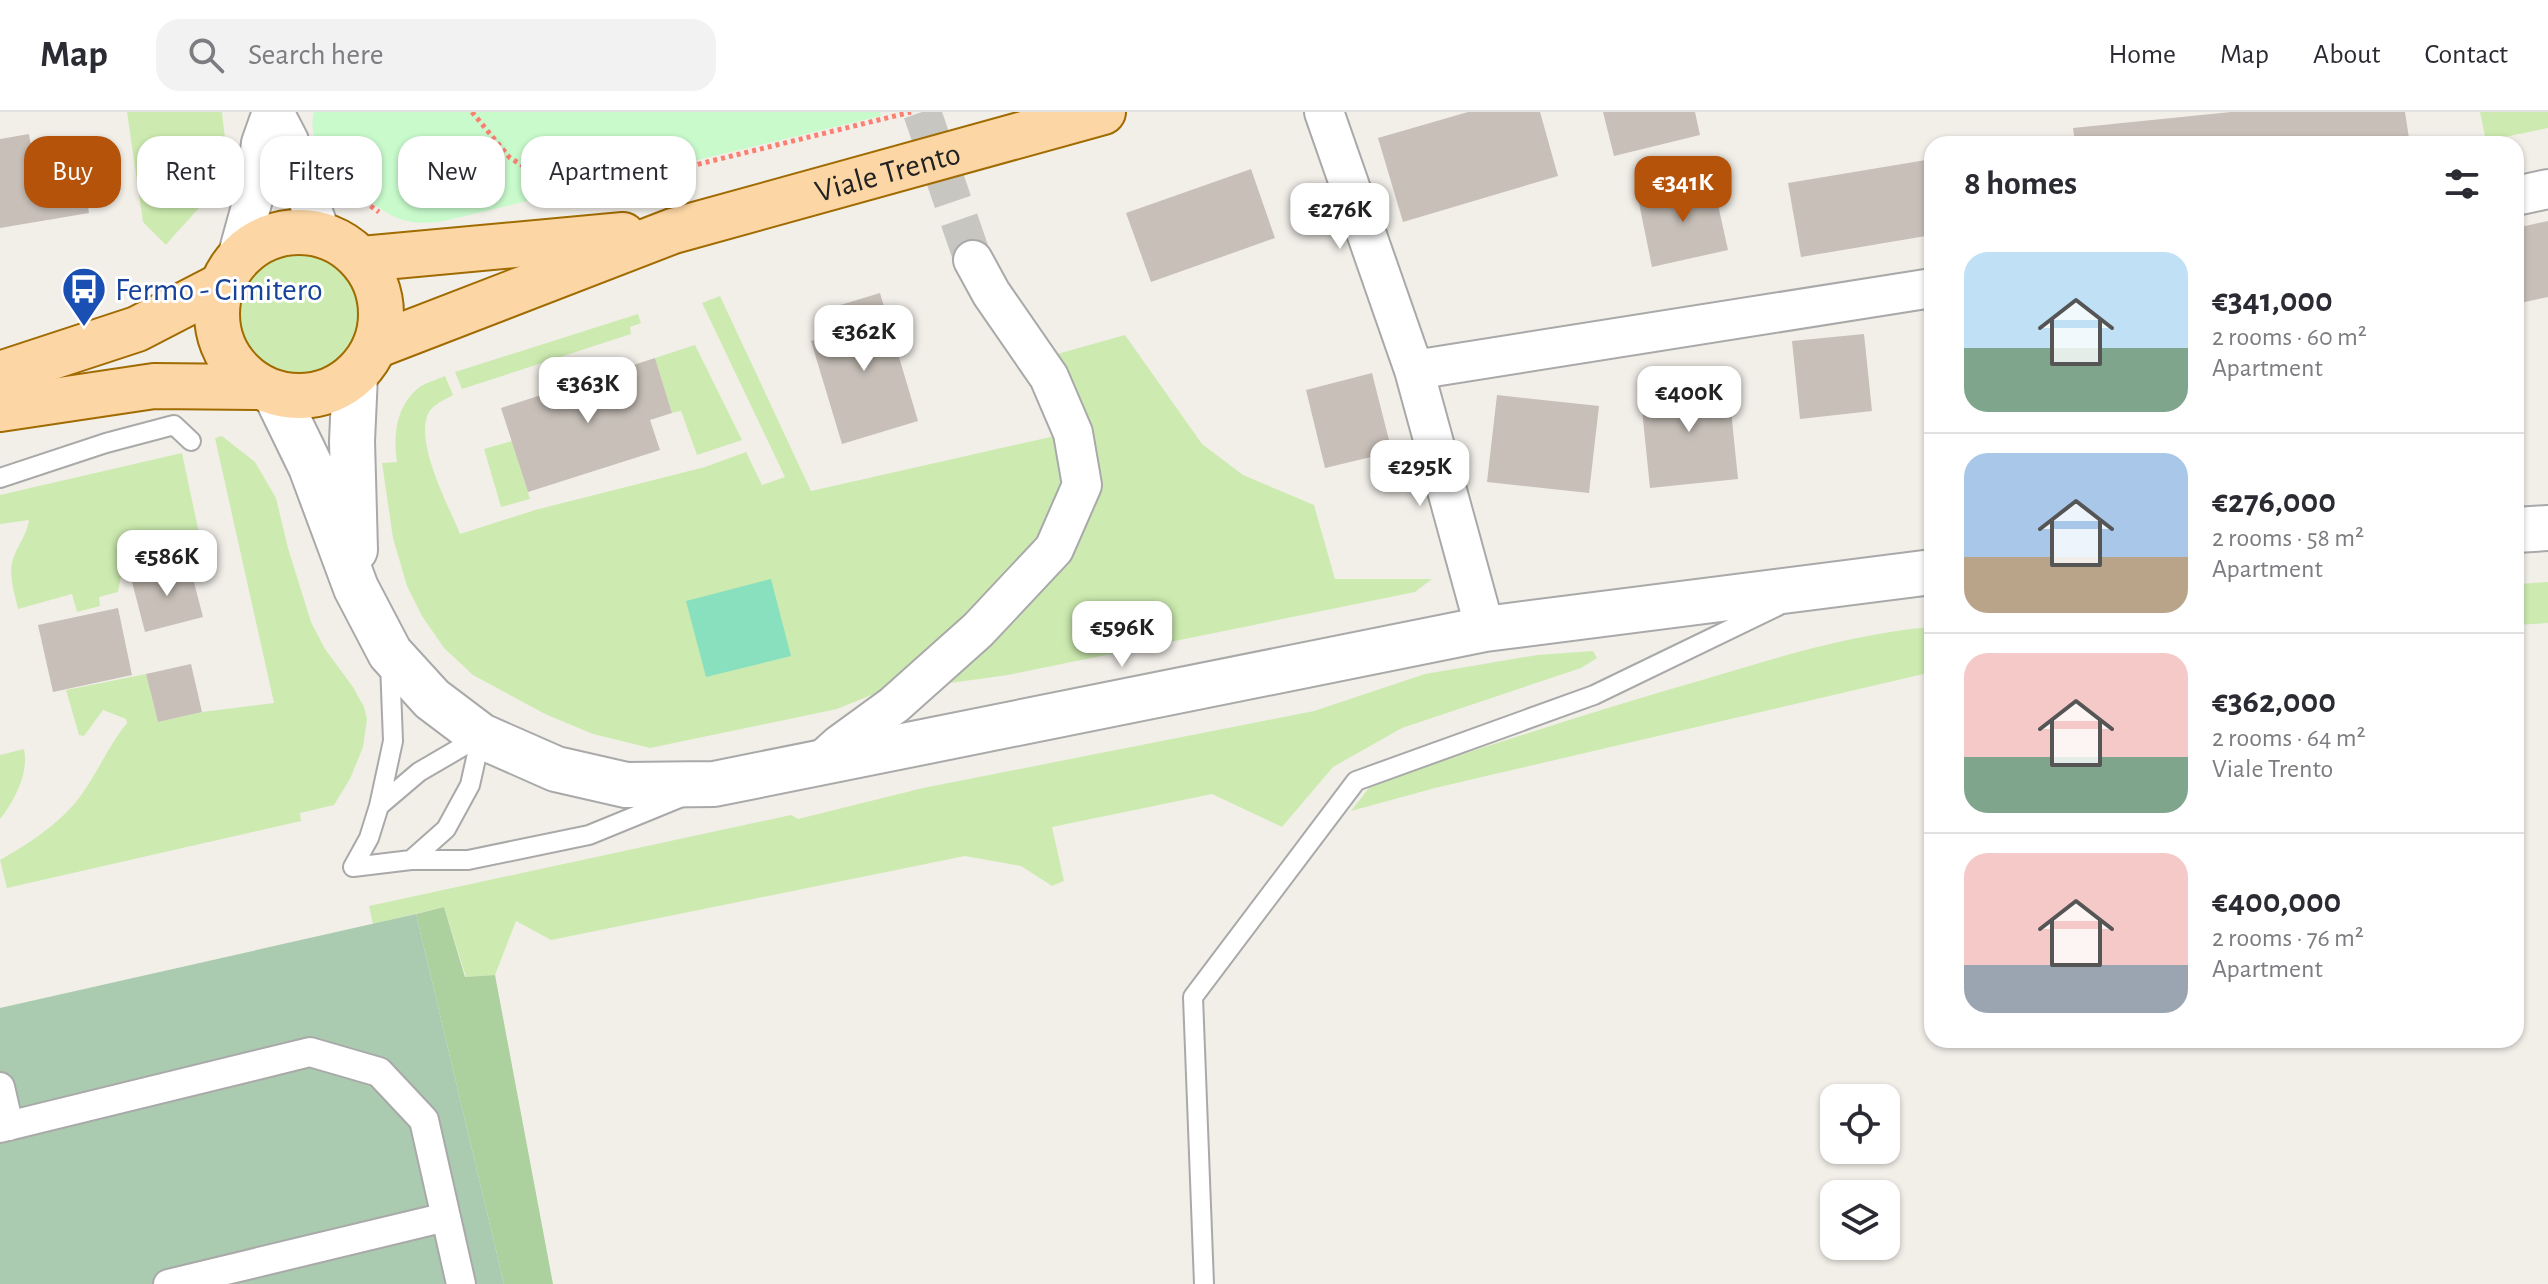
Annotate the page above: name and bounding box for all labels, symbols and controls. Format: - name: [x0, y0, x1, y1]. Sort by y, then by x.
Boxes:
- search box: [156, 19, 716, 91]
- icon: search: [184, 33, 228, 77]
- text: Map: [40, 36, 108, 74]
- text: Search here: [248, 40, 384, 70]
- text: Home: [2109, 41, 2176, 69]
- text: Map: [2220, 41, 2269, 69]
- text: About: [2313, 41, 2381, 69]
- text: Contact: [2425, 41, 2508, 69]
- chip: Buy: [24, 136, 121, 208]
- chip: Rent: [137, 136, 244, 208]
- chip: Filters: [260, 136, 382, 208]
- chip: New: [398, 136, 505, 208]
- chip: Apartment: [521, 136, 696, 208]
- street label: Viale Trento: [812, 137, 964, 208]
- pin: €341K: [1627, 156, 1739, 224]
- icon: filters: [2440, 162, 2484, 206]
- text: 8 homes: [1964, 167, 2077, 201]
- text: €341K: [1653, 169, 1713, 195]
- pin: €276K: [1284, 183, 1396, 251]
- text: €276K: [1308, 196, 1372, 222]
- bus stop icon: Fermo - Cimitero: [60, 265, 108, 328]
- place label: Fermo - Cimitero: [115, 274, 323, 306]
- icon: home: [2028, 284, 2124, 380]
- text: €341,000: [2212, 284, 2333, 318]
- pin: €362K: [808, 305, 920, 373]
- text: €362K: [832, 318, 896, 344]
- text: 2 rooms · 60 m²: [2212, 324, 2367, 350]
- text: Apartment: [2212, 355, 2323, 381]
- pin: €363K: [532, 357, 644, 425]
- pin: €400K: [1633, 366, 1745, 434]
- text: €363K: [557, 370, 619, 396]
- text: €400K: [1655, 379, 1723, 405]
- pin: €295K: [1364, 440, 1476, 508]
- text: €295K: [1388, 453, 1452, 479]
- icon: home: [2028, 485, 2124, 581]
- text: €276,000: [2212, 485, 2336, 519]
- text: 2 rooms · 58 m²: [2212, 525, 2364, 551]
- pin: €586K: [111, 530, 223, 598]
- text: €586K: [135, 543, 199, 569]
- text: Apartment: [2212, 556, 2323, 582]
- pin: €596K: [1066, 601, 1178, 669]
- text: €596K: [1090, 614, 1154, 640]
- icon: home: [2028, 685, 2124, 781]
- text: €362,000: [2212, 685, 2336, 719]
- text: 2 rooms · 64 m²: [2212, 725, 2366, 751]
- text: Viale Trento: [2212, 756, 2333, 782]
- icon: home: [2028, 885, 2124, 981]
- text: €400,000: [2212, 885, 2341, 919]
- text: 2 rooms · 76 m²: [2212, 925, 2364, 951]
- text: Apartment: [2212, 956, 2323, 982]
- map controls: [1820, 1084, 1900, 1260]
- button: locate: [1820, 1084, 1900, 1164]
- button: layers: [1820, 1180, 1900, 1260]

